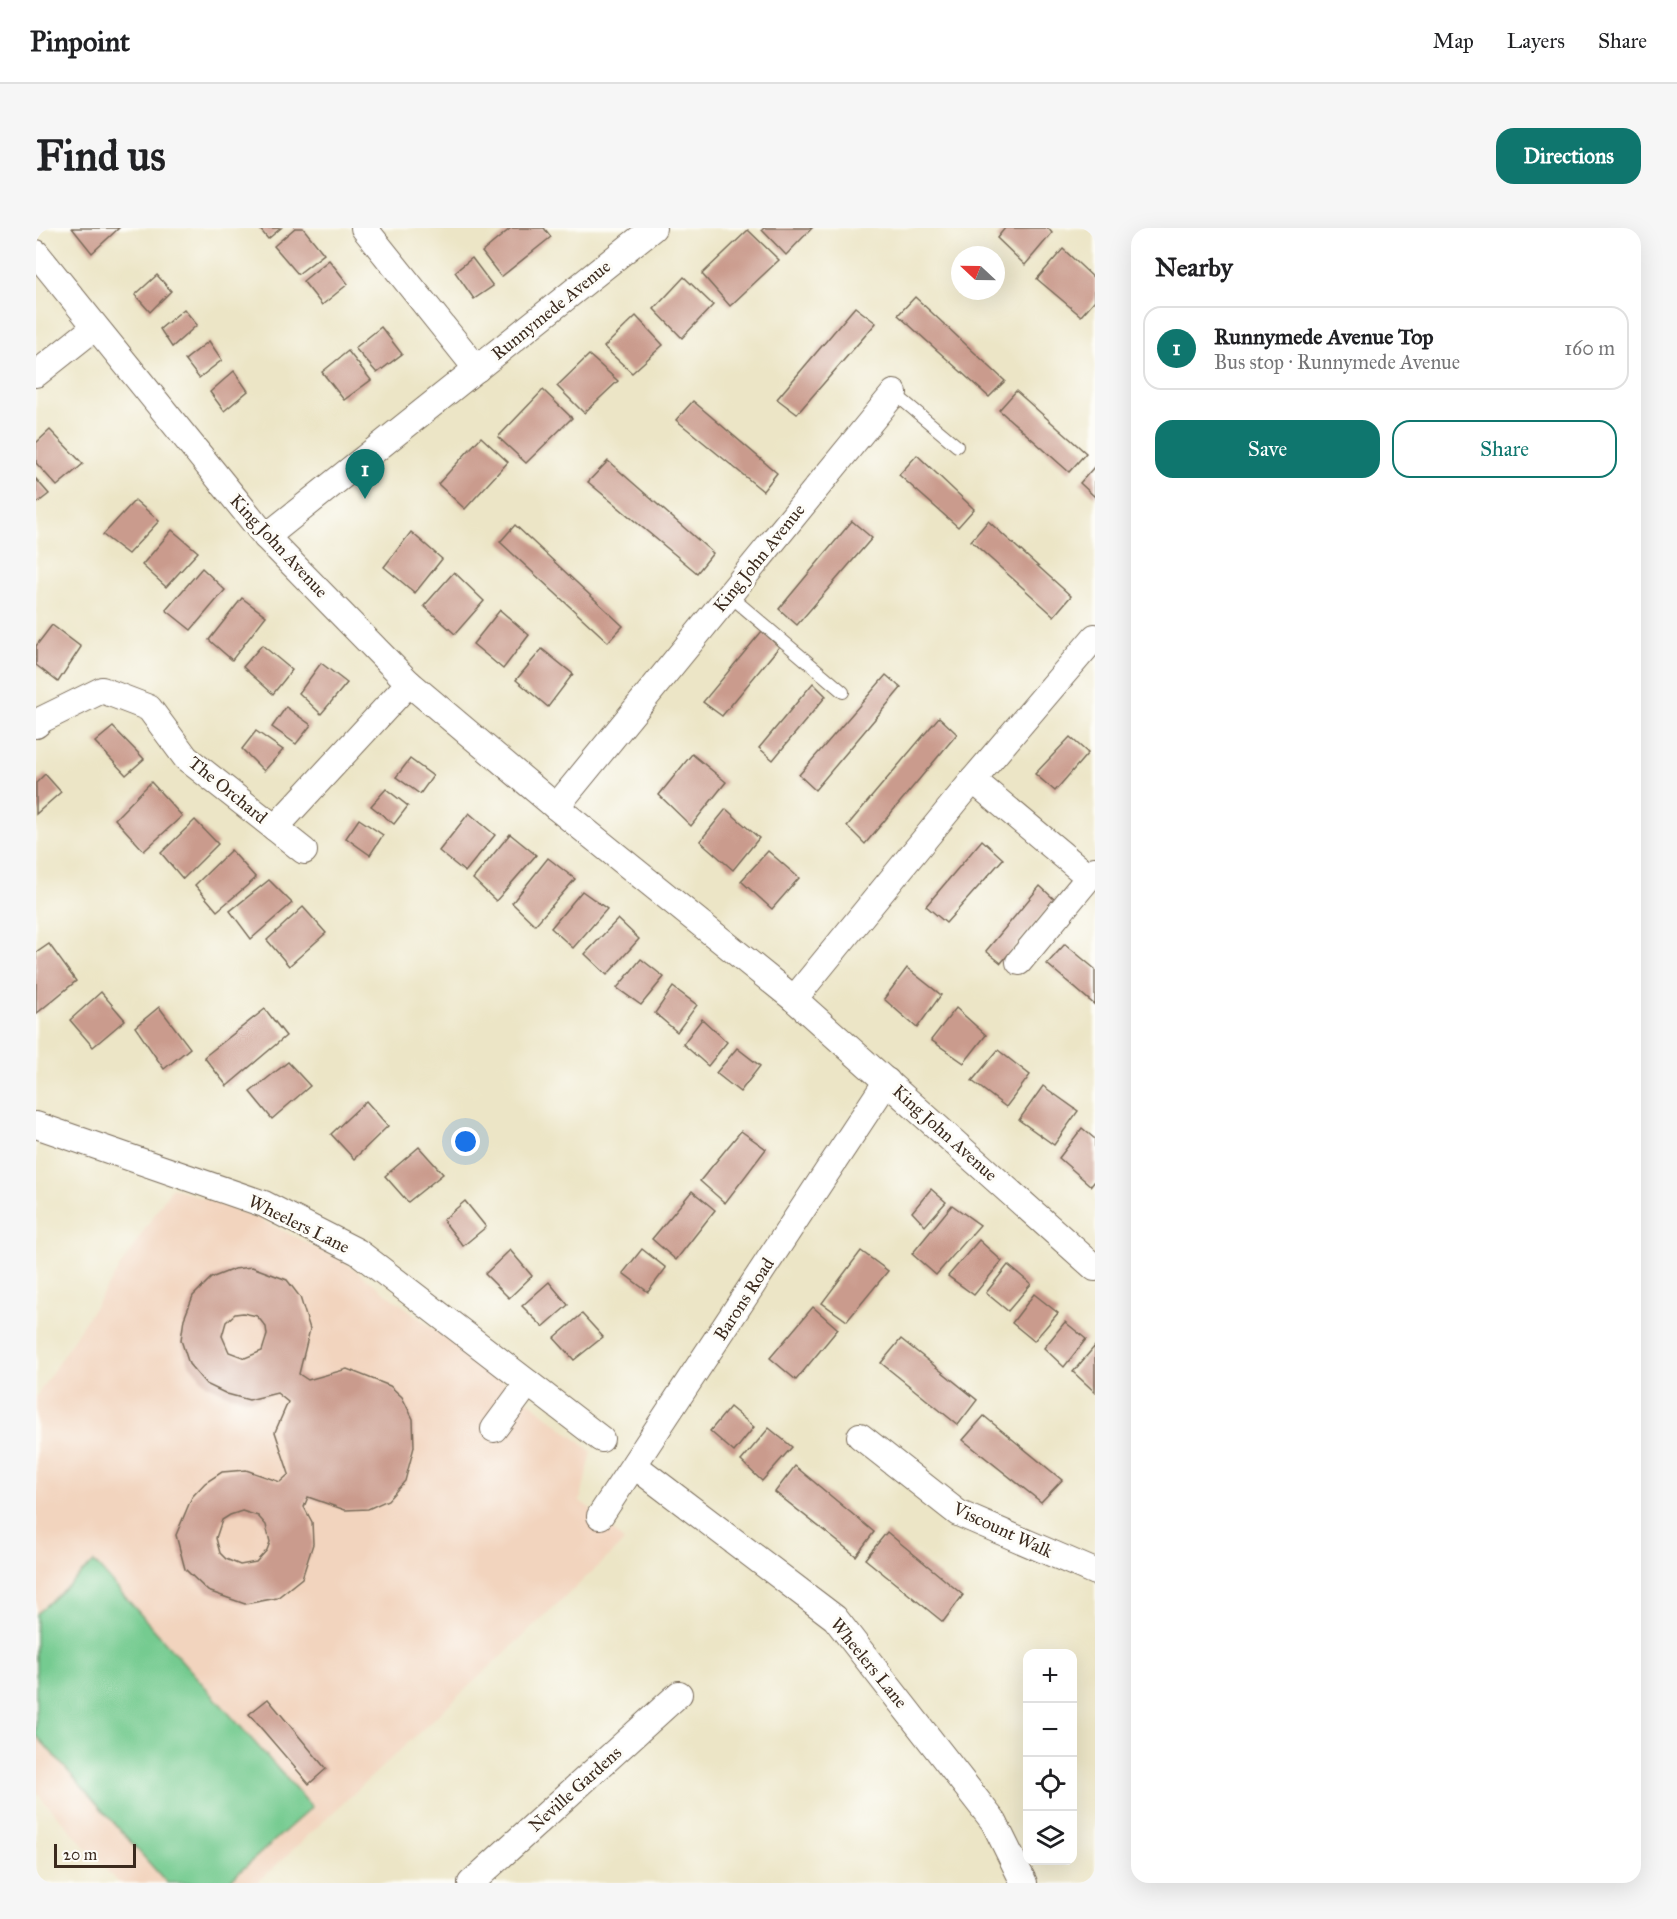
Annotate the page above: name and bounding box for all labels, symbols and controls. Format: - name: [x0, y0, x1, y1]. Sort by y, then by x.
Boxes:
- text: Pinpoint: [30, 24, 130, 59]
- text: Map: [1433, 28, 1474, 54]
- text: Layers: [1507, 28, 1565, 54]
- text: Share: [1598, 28, 1647, 54]
- button: Directions: [1496, 128, 1641, 184]
- text: Find us: [36, 130, 166, 182]
- north arrow: [951, 246, 1005, 300]
- text: Nearby: [1155, 251, 1233, 283]
- street label: Runnymede Avenue: [487, 255, 615, 365]
- text: Runnymede Avenue Top: [1214, 323, 1434, 350]
- text: 1: [1173, 336, 1180, 360]
- text: 160 m: [1564, 336, 1615, 360]
- text: Bus stop · Runnymede Avenue: [1214, 350, 1460, 374]
- button: Save: [1155, 420, 1380, 478]
- button: Share: [1392, 420, 1617, 478]
- pin: 1: [346, 450, 384, 499]
- street label: King John Avenue: [225, 490, 333, 603]
- street label: King John Avenue: [708, 499, 810, 617]
- street label: The Orchard: [184, 752, 272, 828]
- street label: King John Avenue: [887, 1080, 1002, 1187]
- your location: [451, 1127, 480, 1156]
- street label: Wheelers Lane: [245, 1190, 353, 1258]
- street label: Barons Road: [709, 1254, 779, 1344]
- street label: Viscount Walk: [949, 1497, 1057, 1563]
- street label: Wheelers Lane: [826, 1613, 912, 1713]
- map controls: [1023, 1649, 1077, 1865]
- button: +: [1023, 1649, 1077, 1703]
- button: −: [1023, 1703, 1077, 1757]
- street label: Neville Gardens: [524, 1742, 626, 1836]
- button: locate: [1023, 1757, 1077, 1811]
- button: layers: [1023, 1811, 1077, 1865]
- scale bar: [54, 1841, 136, 1868]
- text: 20 m: [63, 1845, 97, 1864]

